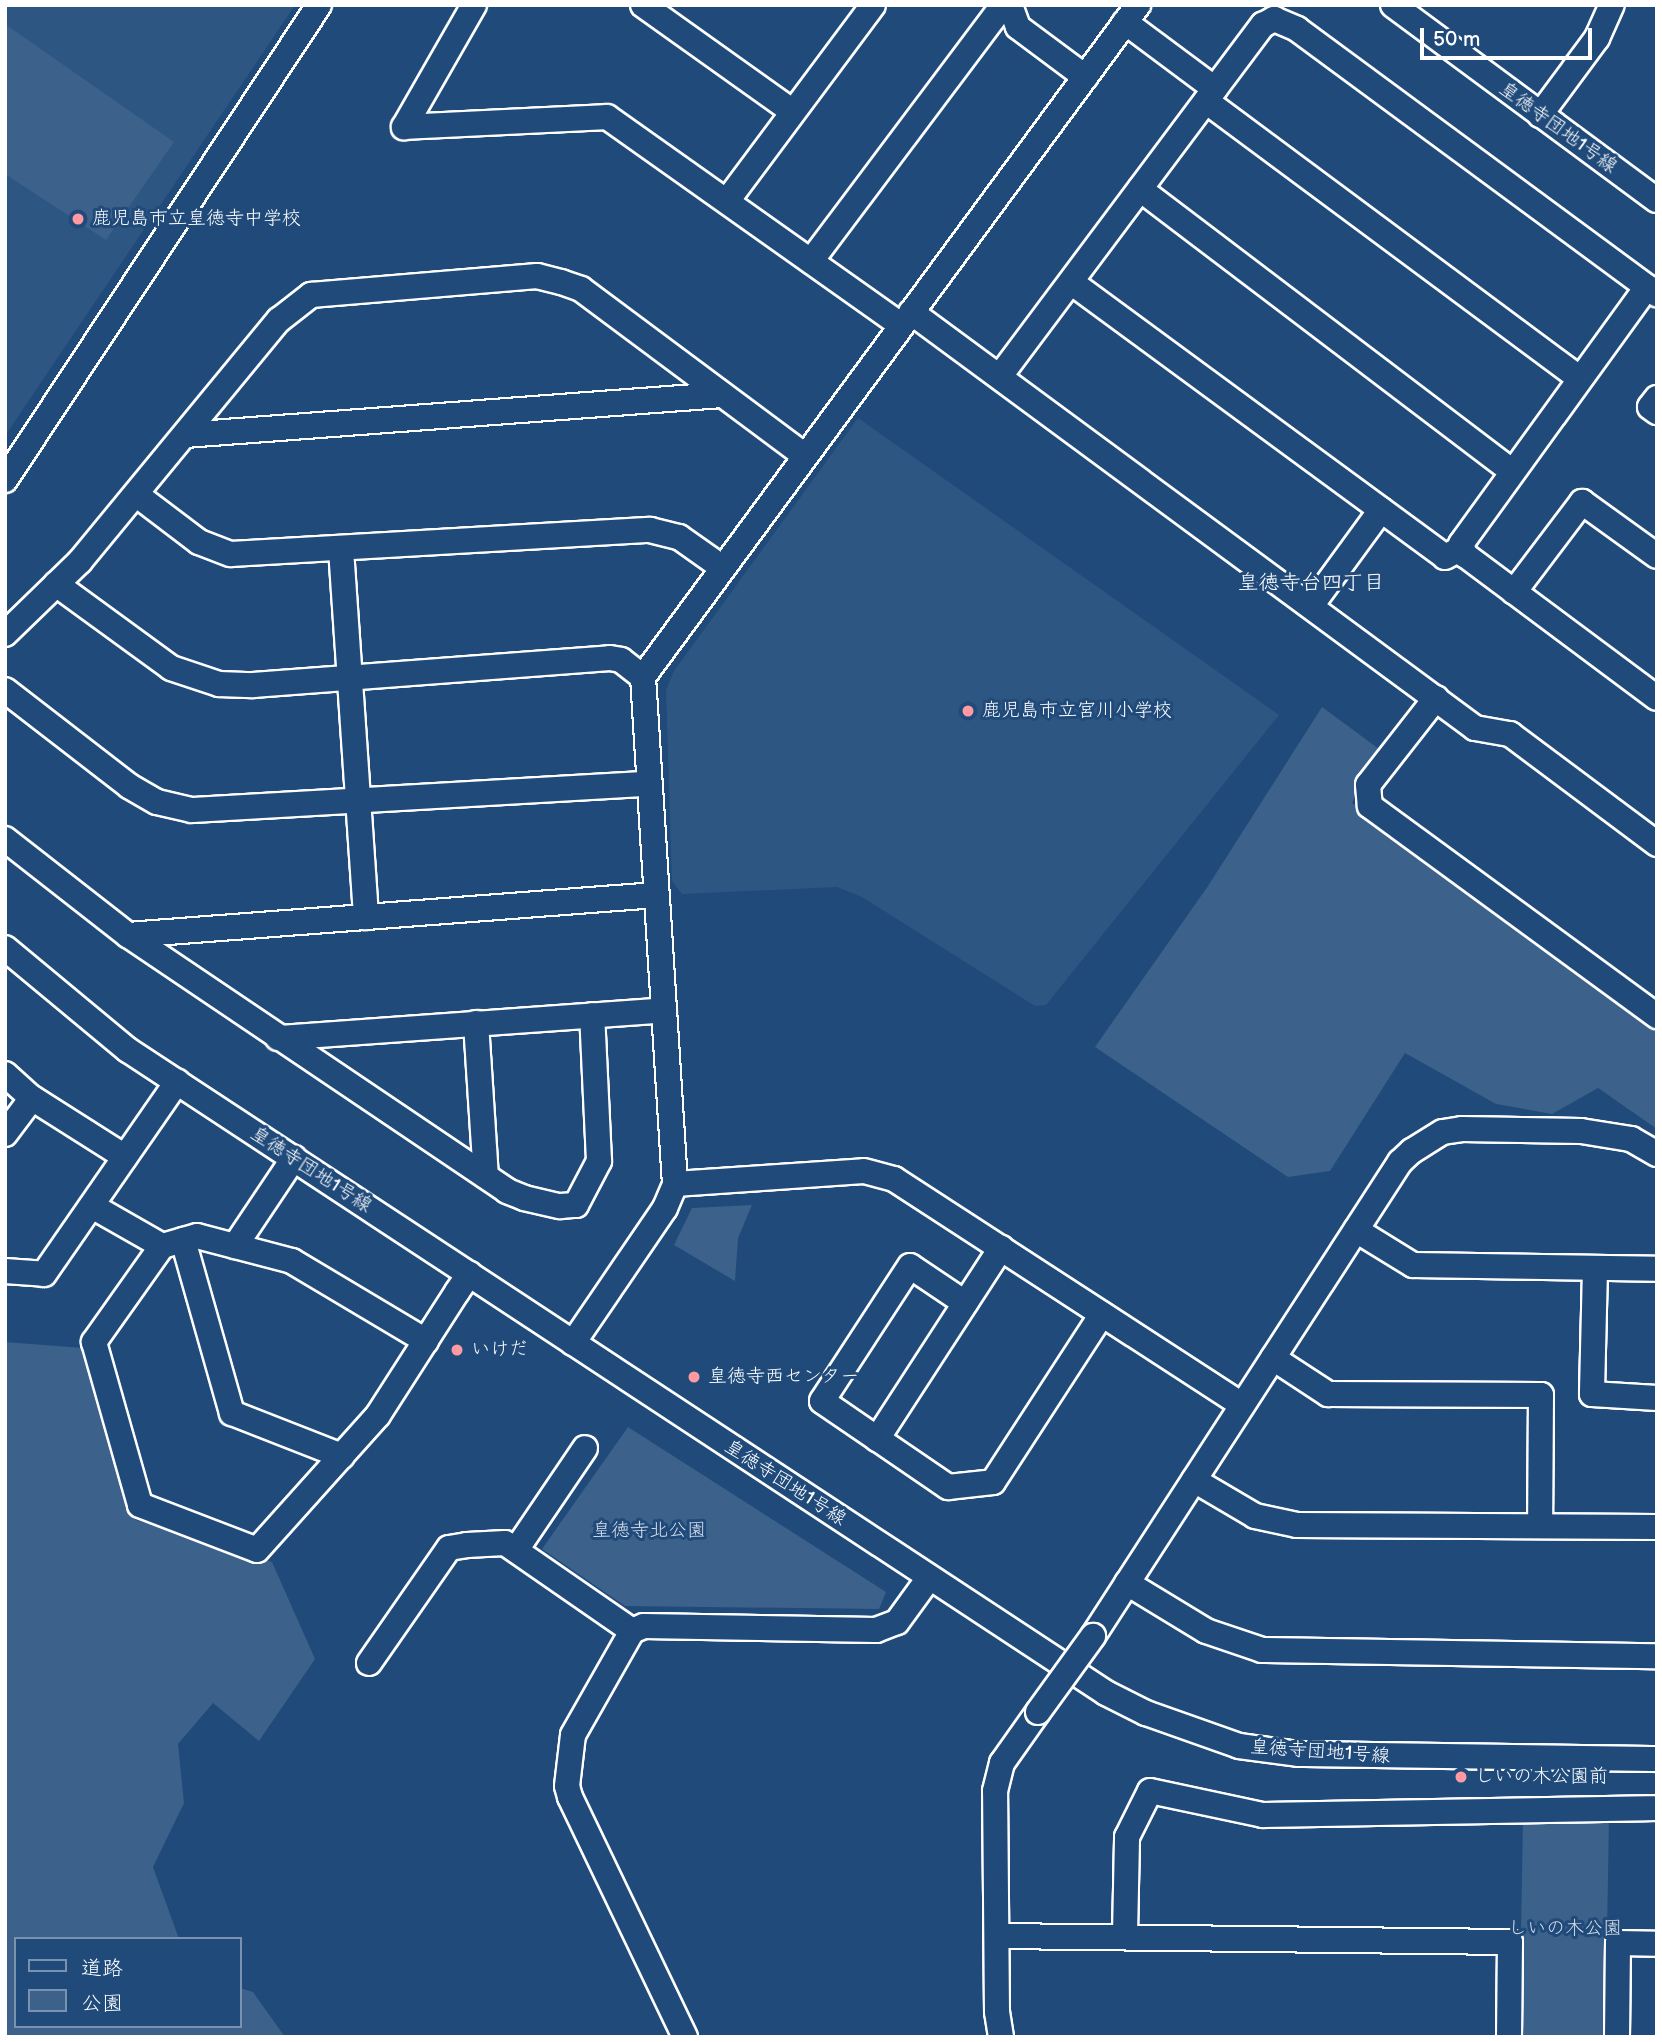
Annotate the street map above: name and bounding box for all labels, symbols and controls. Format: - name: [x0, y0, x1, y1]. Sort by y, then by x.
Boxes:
- scale bar: [1424, 14, 1596, 58]
- text: 50 m: [1433, 27, 1480, 52]
- street label: 皇徳寺団地1号線: [1495, 78, 1621, 178]
- place label: 鹿児島市立皇徳寺中学校: [92, 208, 301, 230]
- marker: 鹿児島市立皇徳寺中学校: [70, 211, 86, 227]
- district label: 皇徳寺台四丁目: [1238, 570, 1384, 596]
- place label: 鹿児島市立宮川小学校: [982, 700, 1172, 722]
- marker: 鹿児島市立宮川小学校: [960, 703, 976, 719]
- street label: 皇徳寺団地1号線: [246, 1122, 376, 1218]
- place label: いけだ: [471, 1339, 528, 1361]
- marker: いけだ: [449, 1342, 465, 1358]
- place label: 皇徳寺西センター: [708, 1366, 860, 1388]
- marker: 皇徳寺西センター: [686, 1369, 702, 1385]
- street label: 皇徳寺団地1号線: [720, 1435, 850, 1531]
- park label: 皇徳寺北公園: [592, 1520, 706, 1542]
- street label: 皇徳寺団地1号線: [1249, 1736, 1391, 1768]
- place label: しいの木公園前: [1475, 1766, 1608, 1788]
- marker: しいの木公園前: [1453, 1769, 1469, 1785]
- park label: しいの木公園: [1508, 1918, 1622, 1940]
- legend: [14, 1937, 242, 2028]
- text: 道路: [81, 1956, 123, 1981]
- text: 公園: [81, 1991, 123, 2016]

